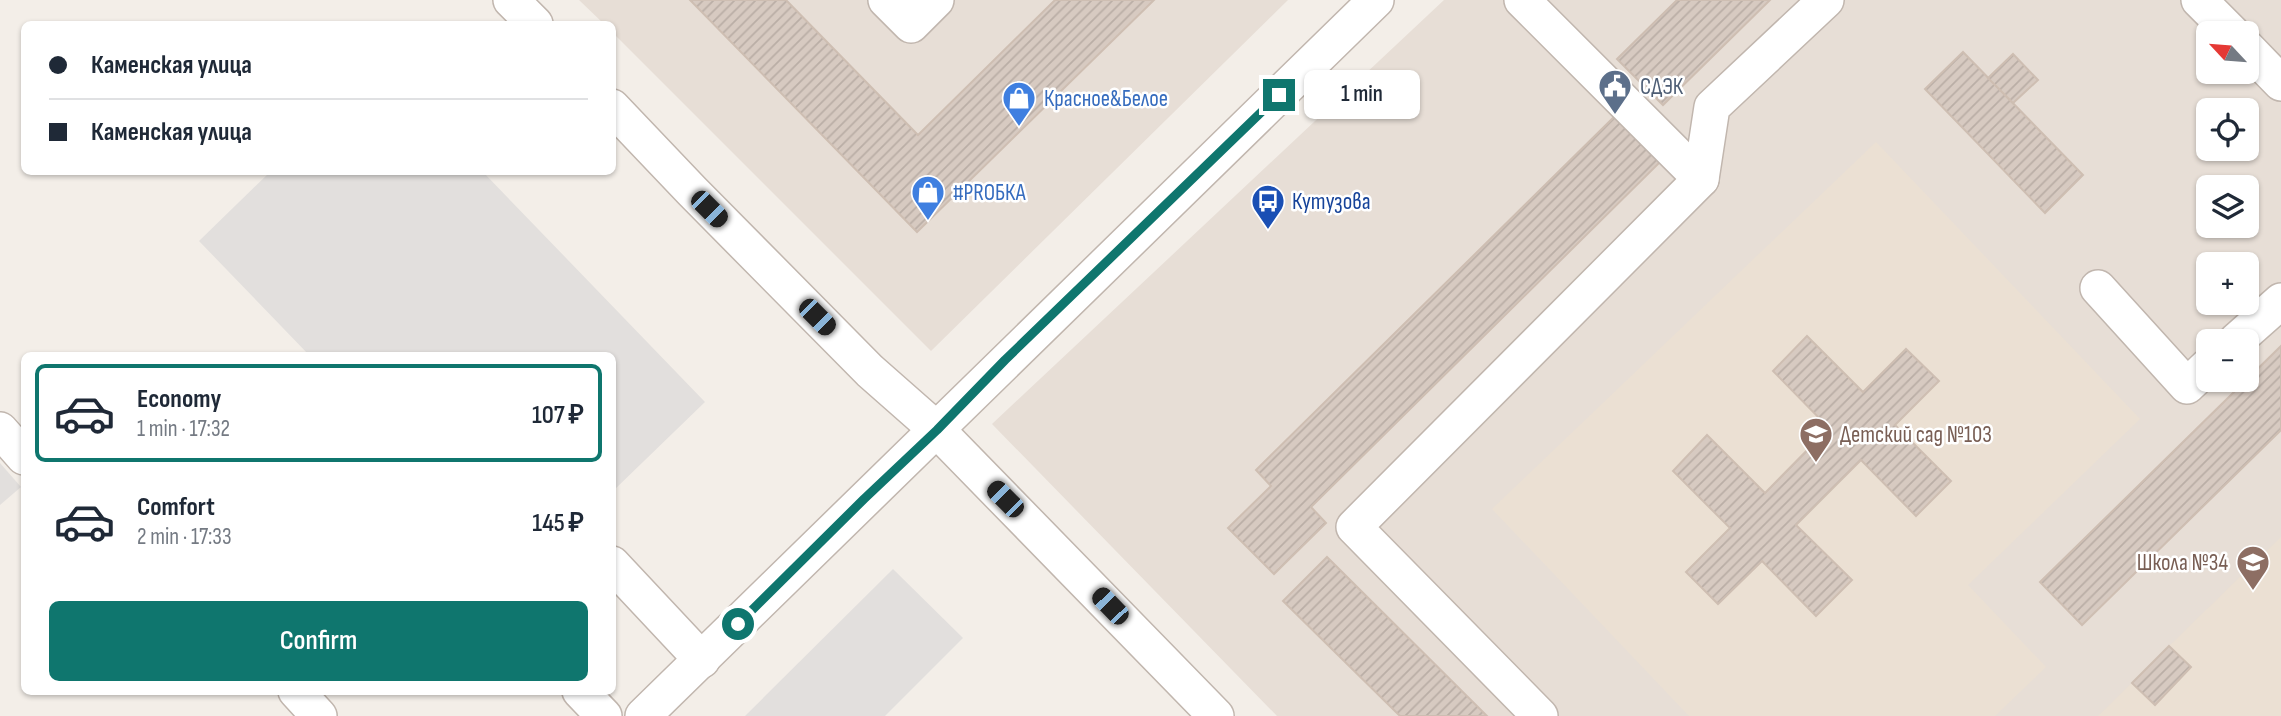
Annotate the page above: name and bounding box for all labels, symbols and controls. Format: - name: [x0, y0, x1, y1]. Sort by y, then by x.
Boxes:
- north arrow: [2196, 21, 2259, 84]
- map controls: [2196, 21, 2259, 392]
- text: Каменская улица: [91, 50, 252, 81]
- public building icon: СДЭК: [1596, 67, 1634, 116]
- callout: 1 min: [1304, 70, 1419, 119]
- place label: СДЭК: [1640, 73, 1684, 101]
- shop icon: Красное&Белое: [1000, 79, 1038, 128]
- route end: [1263, 79, 1295, 111]
- text: 1 min: [1341, 80, 1383, 108]
- place label: Красное&Белое: [1044, 85, 1168, 113]
- button: locate: [2196, 98, 2259, 161]
- text: Каменская улица: [91, 117, 252, 148]
- shop icon: #PROБКА: [909, 173, 947, 222]
- button: layers: [2196, 175, 2259, 238]
- place label: #PROБКА: [953, 179, 1026, 207]
- bus stop icon: Кутузова: [1249, 182, 1287, 231]
- car: [687, 187, 732, 231]
- place label: Кутузова: [1292, 188, 1371, 216]
- button: +: [2196, 252, 2259, 315]
- car: [795, 295, 840, 339]
- button: −: [2196, 329, 2259, 392]
- icon: car: [53, 382, 116, 445]
- text: Economy: [137, 384, 221, 415]
- text: 107 ₽: [532, 400, 584, 431]
- text: 1 min · 17:32: [137, 415, 230, 443]
- school or university icon: Детский сад №103: [1797, 415, 1835, 464]
- place label: Детский сад №103: [1840, 421, 1992, 449]
- car: [983, 477, 1028, 521]
- icon: car: [53, 490, 116, 553]
- text: Comfort: [137, 492, 215, 523]
- text: 145 ₽: [532, 508, 584, 539]
- text: 2 min · 17:33: [137, 523, 232, 551]
- school or university icon: Школа №34: [2234, 543, 2272, 592]
- place label: Школа №34: [2137, 549, 2228, 577]
- car: [1088, 584, 1133, 628]
- button: Confirm: [49, 601, 588, 681]
- route start: [722, 608, 754, 640]

